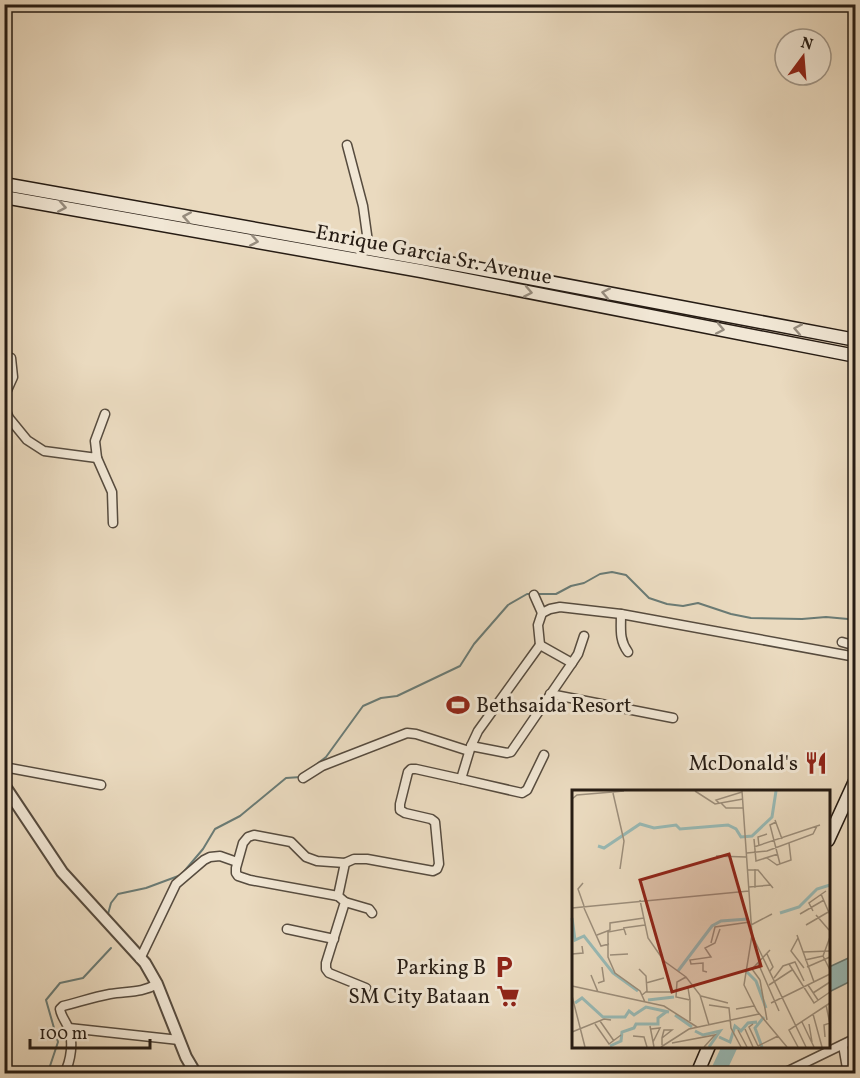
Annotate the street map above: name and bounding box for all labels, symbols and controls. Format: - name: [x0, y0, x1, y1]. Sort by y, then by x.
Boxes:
- north arrow: [773, 27, 833, 87]
- text: N: [798, 32, 816, 57]
- one-way arrow: [57, 200, 67, 213]
- one-way arrow: [183, 211, 193, 224]
- street label: Enrique Garcia Sr. Avenue: [313, 218, 554, 293]
- one-way arrow: [249, 234, 259, 247]
- one-way arrow: [523, 285, 533, 298]
- one-way arrow: [602, 287, 612, 300]
- one-way arrow: [715, 322, 725, 335]
- one-way arrow: [793, 323, 803, 336]
- sports icon: Bethsaida Resort: [445, 692, 471, 718]
- place label: Bethsaida Resort: [476, 692, 631, 721]
- place label: McDonald's: [689, 750, 798, 779]
- restaurant icon: McDonald's: [803, 750, 829, 776]
- inset map: [572, 790, 830, 1048]
- place label: Parking B: [396, 954, 486, 983]
- parking icon: Parking B: [491, 954, 517, 980]
- place label: SM City Bataan: [348, 983, 490, 1012]
- supermarket icon: SM City Bataan: [495, 983, 521, 1009]
- scale bar: [30, 1012, 150, 1050]
- text: 100 m: [39, 1022, 88, 1047]

